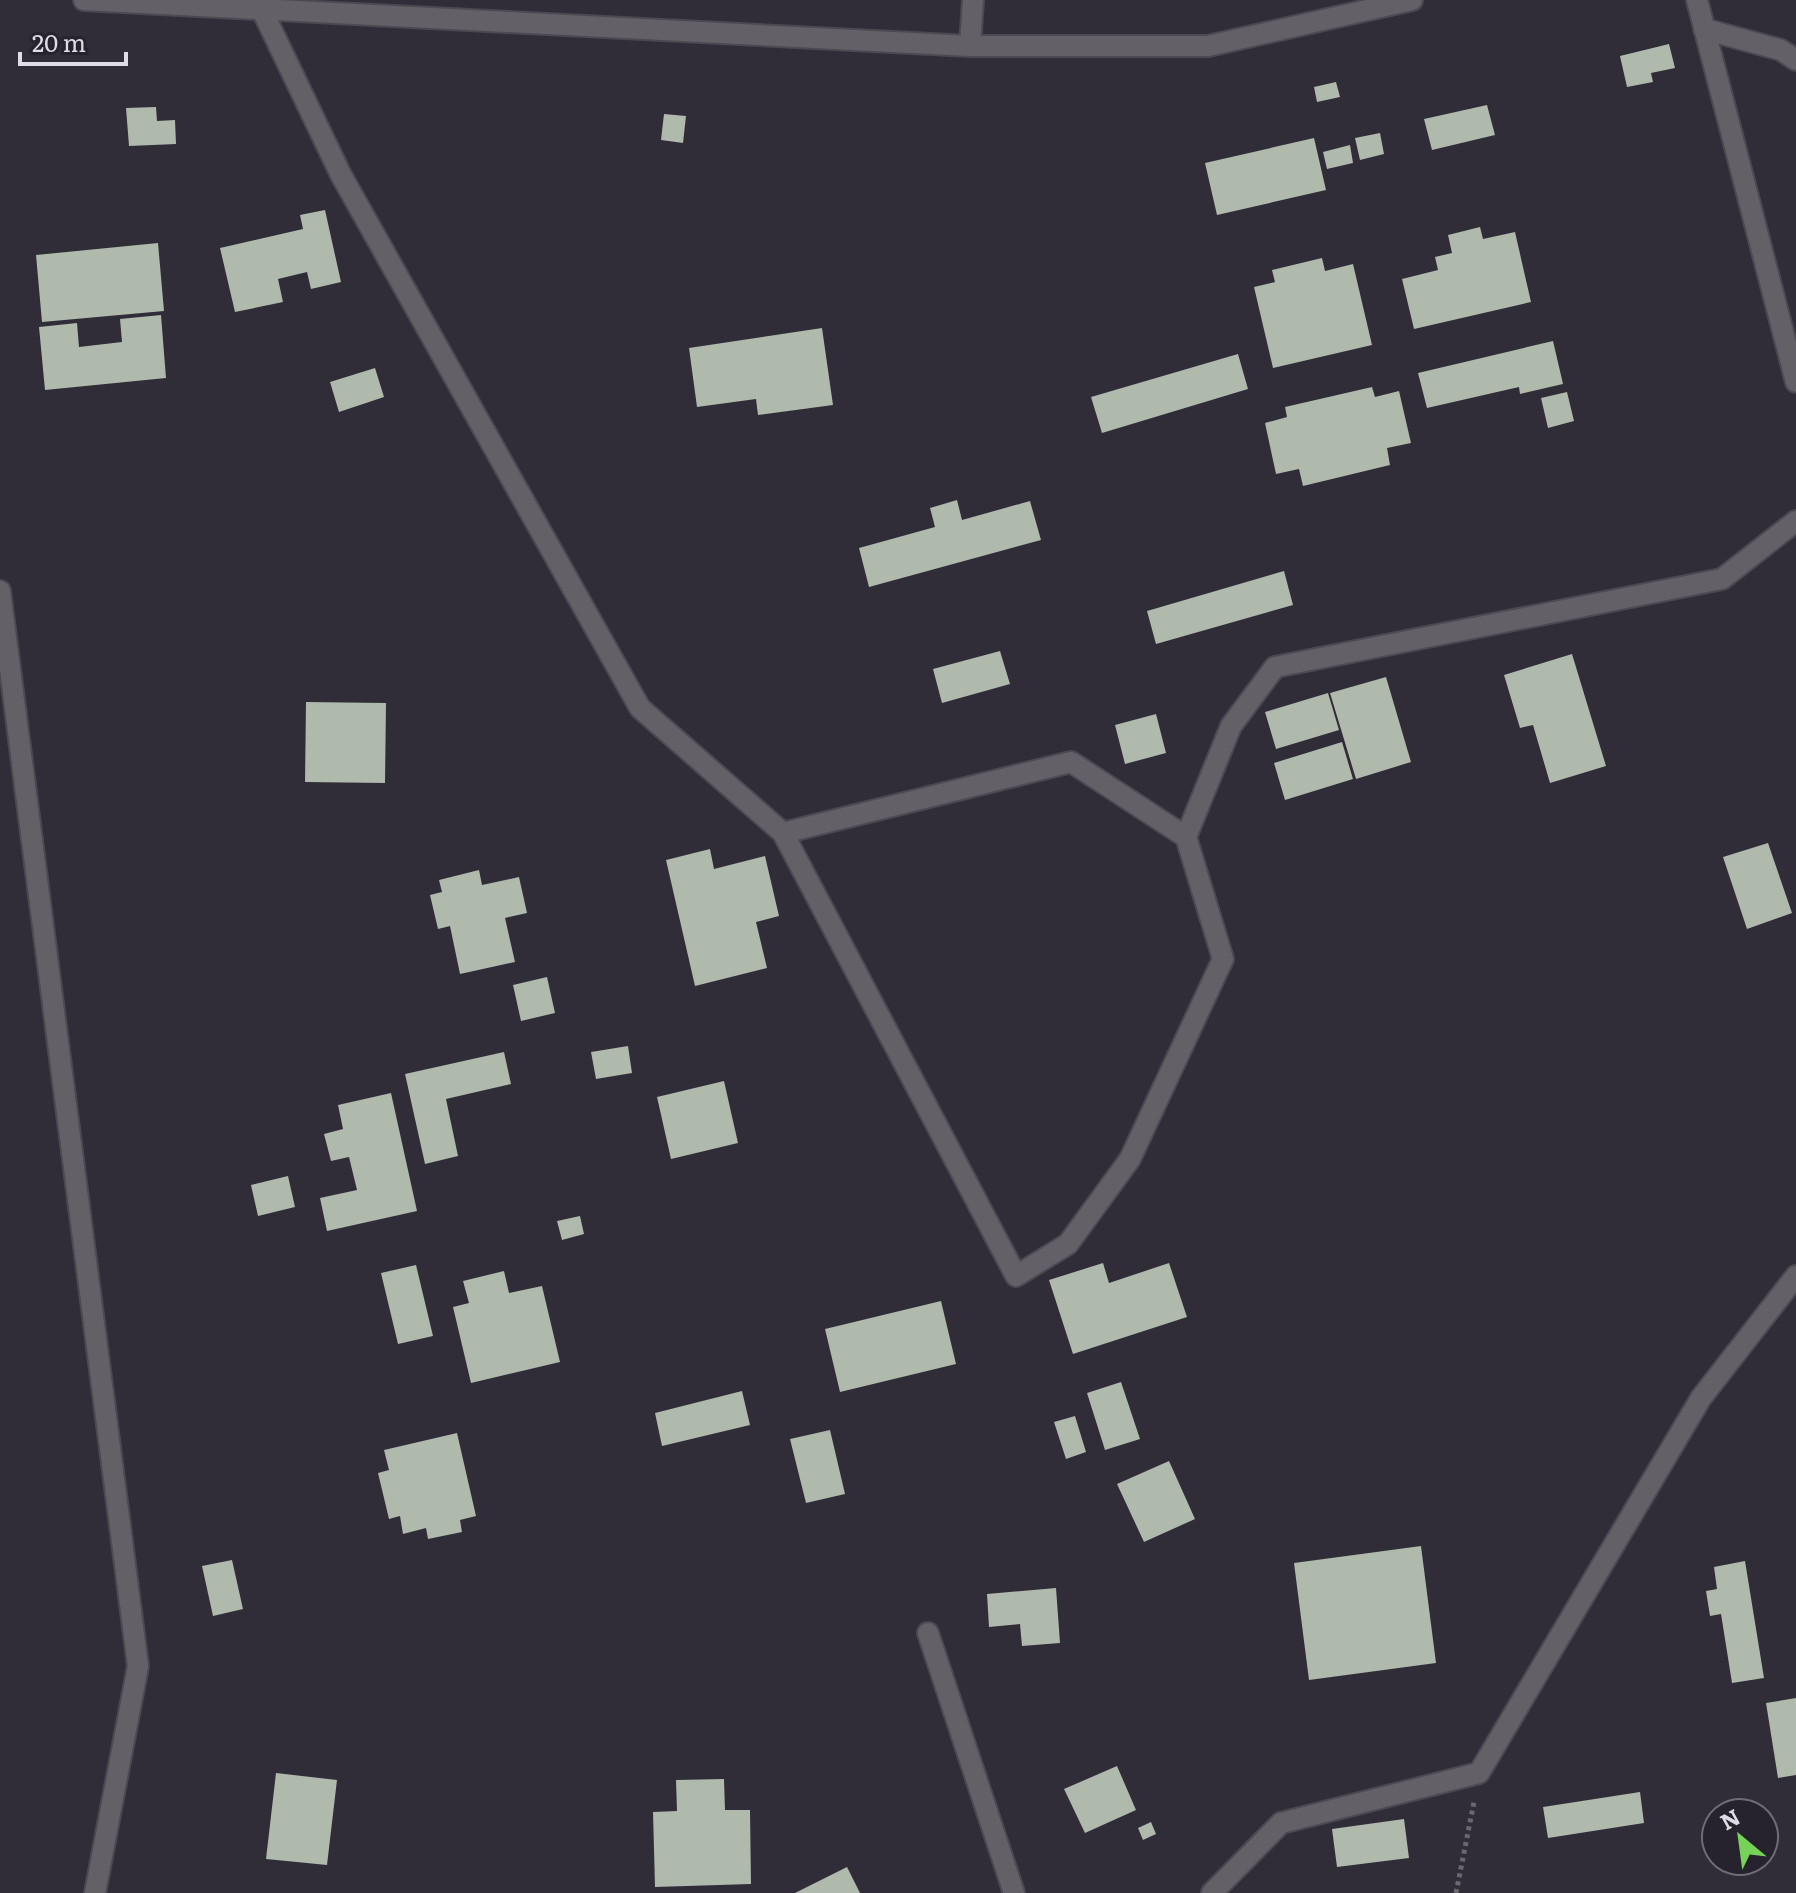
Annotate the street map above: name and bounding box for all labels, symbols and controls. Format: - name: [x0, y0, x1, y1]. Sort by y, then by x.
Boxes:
- scale bar: [20, 16, 126, 66]
- text: 20 m: [32, 24, 86, 59]
- north arrow: [1700, 1797, 1780, 1877]
- text: N: [1714, 1799, 1746, 1837]

